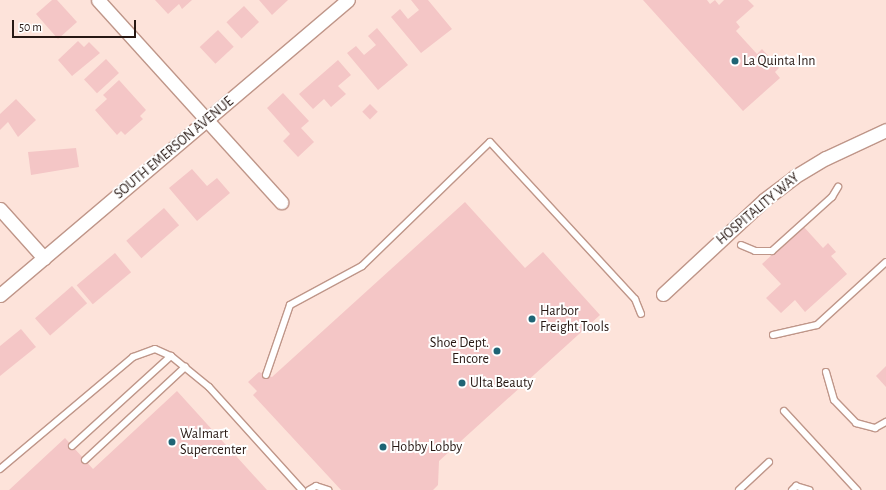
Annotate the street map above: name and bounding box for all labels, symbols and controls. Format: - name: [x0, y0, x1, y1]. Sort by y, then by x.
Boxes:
- scale bar: [14, 12, 138, 38]
- text: 50 m: [19, 21, 42, 33]
- place label: La Quinta Inn: [743, 53, 815, 69]
- marker: La Quinta Inn: [730, 56, 740, 66]
- street label: SOUTH EMERSON AVENUE: [111, 93, 237, 203]
- street label: HOSPITALITY WAY: [713, 170, 803, 248]
- place label: Harbor Freight Tools: [540, 303, 609, 336]
- marker: Harbor Freight Tools: [527, 314, 537, 324]
- place label: Shoe Dept. Encore: [430, 335, 489, 368]
- marker: Shoe Dept. Encore: [492, 346, 502, 356]
- place label: Ulta Beauty: [470, 375, 533, 391]
- marker: Ulta Beauty: [457, 378, 467, 388]
- place label: Walmart Supercenter: [180, 426, 246, 458]
- marker: Walmart Supercenter: [167, 437, 177, 447]
- place label: Hobby Lobby: [391, 439, 462, 455]
- marker: Hobby Lobby: [378, 442, 388, 452]

